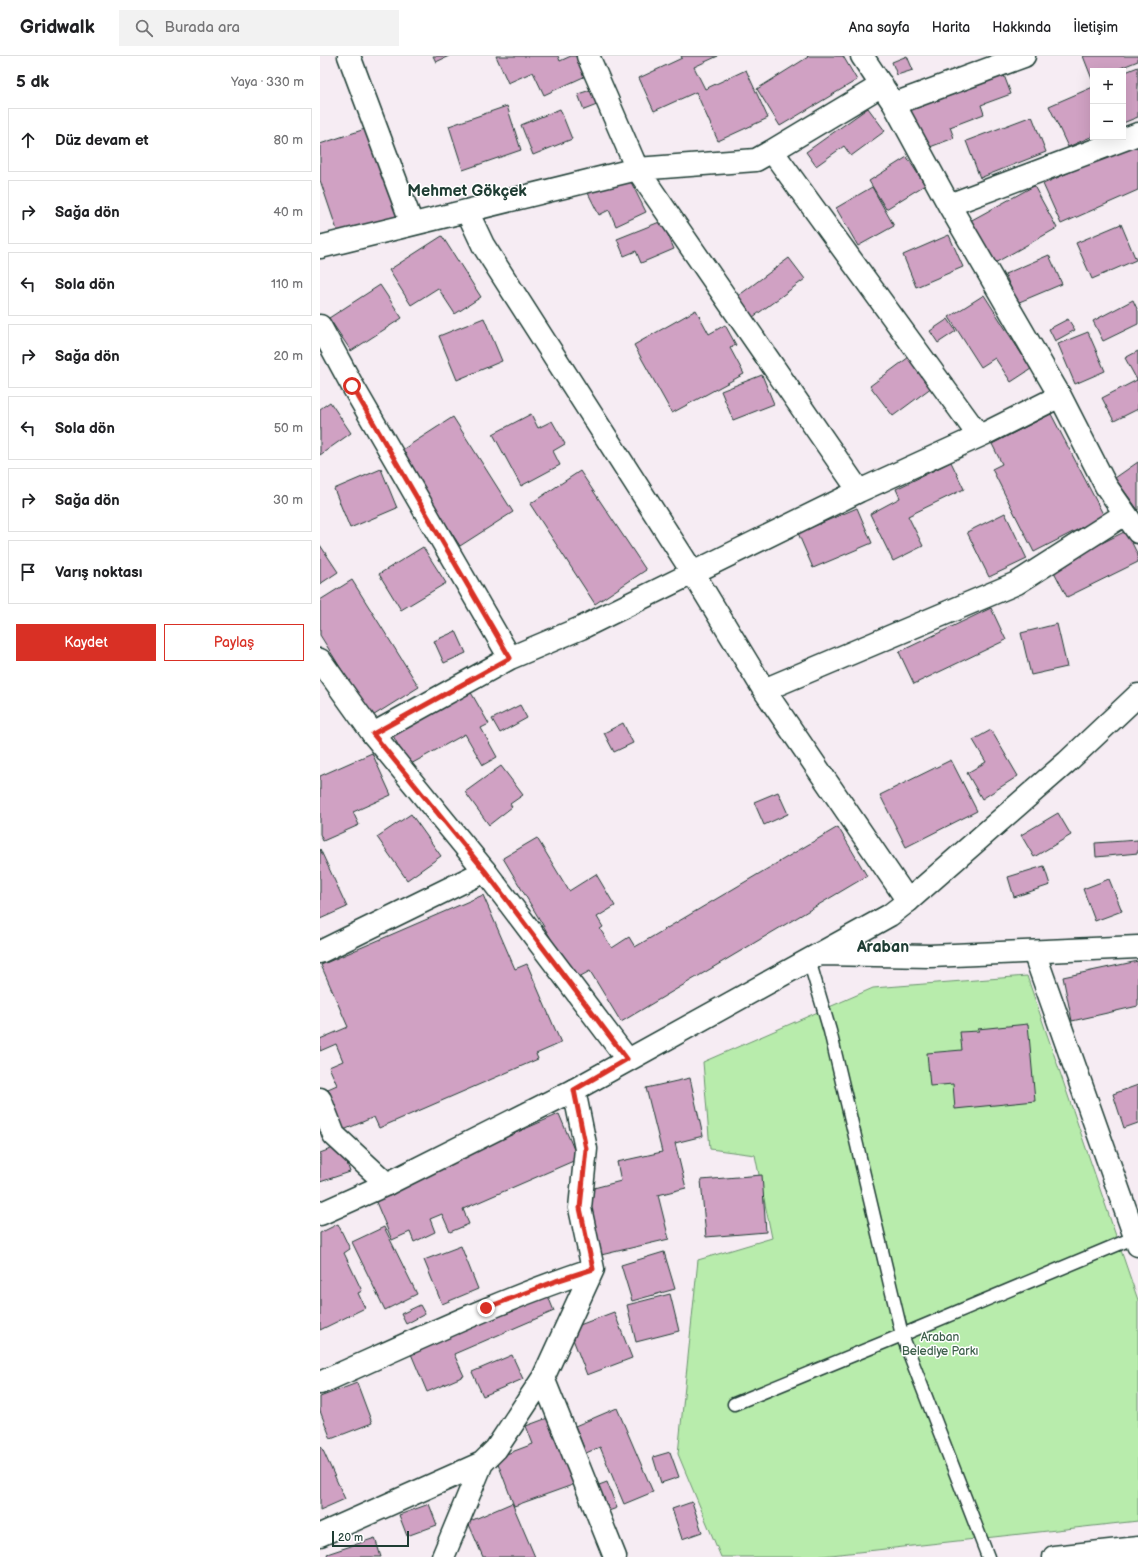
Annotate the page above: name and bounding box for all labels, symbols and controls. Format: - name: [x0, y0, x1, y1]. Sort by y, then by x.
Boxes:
- search box: [119, 10, 399, 46]
- text: Gridwalk: [20, 16, 95, 39]
- icon: search: [133, 17, 155, 39]
- text: Burada ara: [165, 18, 240, 37]
- text: Ana sayfa: [849, 19, 910, 36]
- text: Harita: [932, 19, 970, 36]
- text: Hakkında: [992, 19, 1051, 36]
- text: İletişim: [1073, 19, 1118, 36]
- map controls: [1090, 68, 1126, 140]
- button: +: [1090, 68, 1126, 104]
- text: 5 dk: [16, 72, 49, 92]
- text: Yaya · 330 m: [231, 74, 304, 90]
- button: −: [1090, 104, 1126, 140]
- icon: ahead: [17, 129, 39, 151]
- text: Düz devam et: [55, 131, 149, 150]
- text: 80 m: [274, 132, 303, 148]
- district label: Mehmet Gökçek: [407, 182, 527, 201]
- icon: right: [17, 201, 39, 223]
- text: Sağa dön: [55, 203, 120, 222]
- text: 40 m: [273, 204, 303, 220]
- icon: left: [17, 273, 39, 295]
- text: Sola dön: [55, 275, 115, 294]
- text: 110 m: [271, 276, 303, 292]
- icon: right: [17, 345, 39, 367]
- text: Sağa dön: [55, 347, 120, 366]
- text: 20 m: [273, 348, 303, 364]
- route start: [343, 377, 361, 395]
- icon: left: [17, 417, 39, 439]
- text: Sola dön: [55, 419, 115, 438]
- text: 50 m: [274, 420, 303, 436]
- icon: right: [17, 489, 39, 511]
- text: Sağa dön: [55, 491, 120, 510]
- text: 30 m: [273, 492, 303, 508]
- icon: arrive: [17, 561, 39, 583]
- text: Varış noktası: [55, 563, 142, 582]
- button: Kaydet: [16, 624, 156, 661]
- button: Paylaş: [164, 624, 304, 661]
- district label: Araban: [856, 938, 909, 957]
- route end: [477, 1299, 495, 1317]
- park label: Araban Belediye Parkı: [902, 1330, 979, 1359]
- scale bar: [332, 1529, 409, 1548]
- text: 20 m: [338, 1531, 363, 1544]

